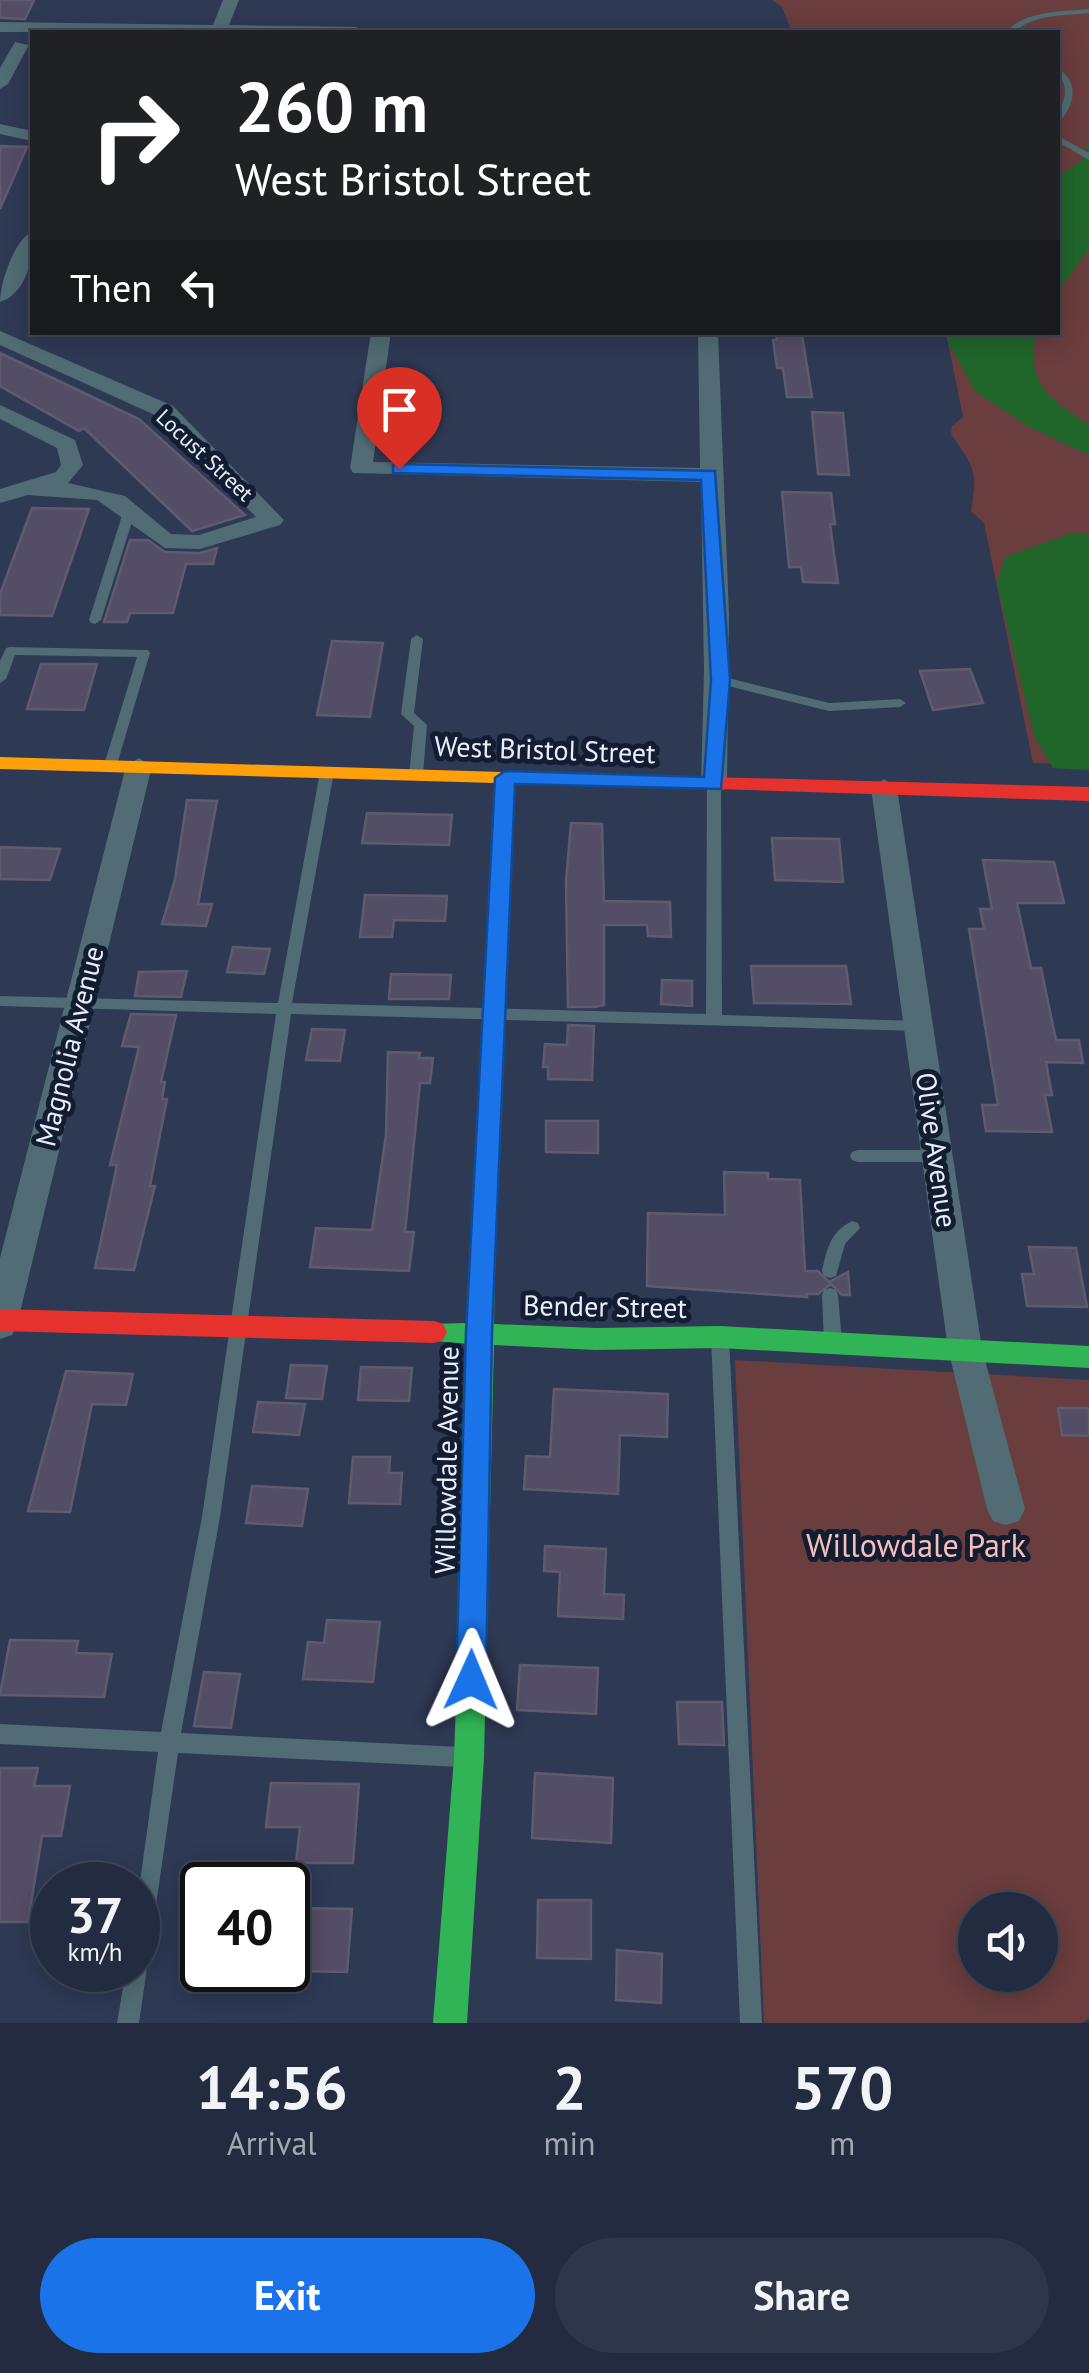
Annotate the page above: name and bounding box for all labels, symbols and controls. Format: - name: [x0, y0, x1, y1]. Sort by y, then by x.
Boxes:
- text: 260 m: [235, 61, 428, 151]
- icon: right: [70, 70, 200, 200]
- text: West Bristol Street: [235, 149, 591, 207]
- icon: left: [172, 260, 227, 315]
- text: Then: [70, 263, 152, 312]
- pin: [357, 367, 442, 470]
- icon: arrive: [372, 382, 427, 437]
- street label: Locust Street: [151, 403, 260, 507]
- street label: West Bristol Street: [434, 727, 657, 771]
- street label: Magnolia Avenue: [26, 942, 112, 1150]
- street label: Olive Avenue: [908, 1070, 966, 1230]
- street label: Bender Street: [523, 1286, 688, 1326]
- street label: Willowdale Avenue: [426, 1346, 466, 1574]
- park label: Willowdale Park: [806, 1524, 1027, 1566]
- position arrow: [419, 1628, 523, 1732]
- speed limit sign: 40: [180, 1862, 310, 1992]
- text: 37: [67, 1882, 123, 1947]
- map controls: [958, 1892, 1058, 1992]
- button: sound: [958, 1892, 1058, 1992]
- text: km/h: [68, 1936, 122, 1968]
- text: 14:56: [196, 2048, 348, 2126]
- text: 2: [553, 2048, 587, 2126]
- text: 570: [791, 2048, 893, 2126]
- text: Arrival: [227, 2122, 317, 2164]
- text: min: [544, 2122, 596, 2164]
- text: m: [829, 2122, 855, 2164]
- button: Exit: [40, 2238, 535, 2353]
- button: Share: [555, 2238, 1049, 2353]

